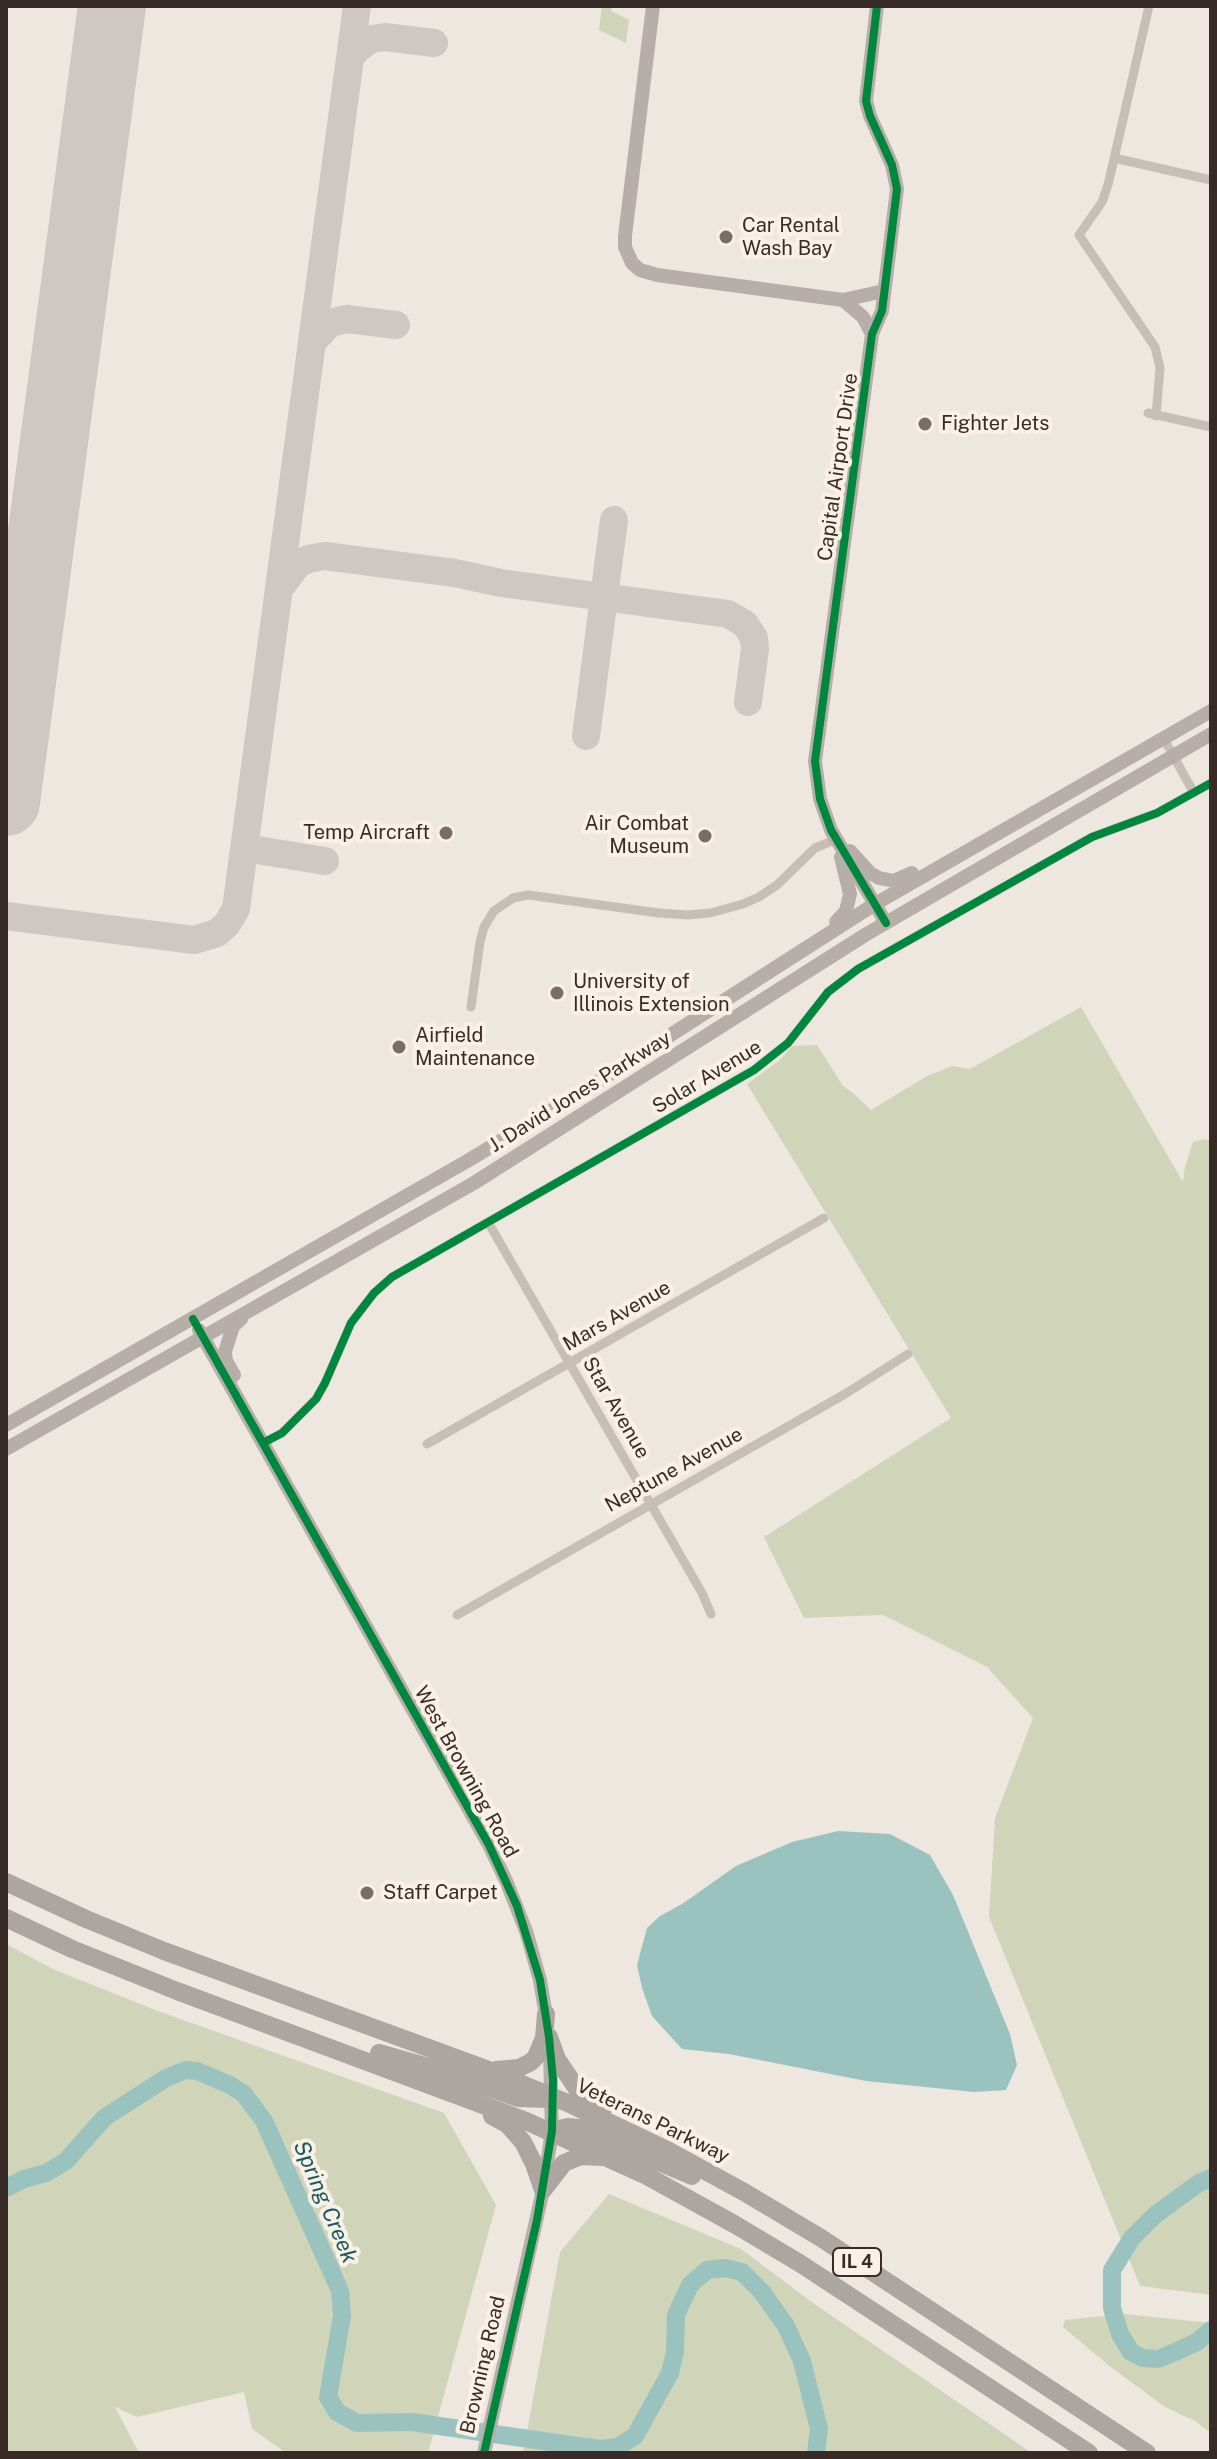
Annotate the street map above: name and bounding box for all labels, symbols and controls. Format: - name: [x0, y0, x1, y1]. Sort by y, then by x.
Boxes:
- place label: Car Rental Wash Bay: [742, 214, 840, 261]
- marker: Car Rental Wash Bay: [717, 228, 735, 246]
- street label: Capital Airport Drive: [813, 371, 863, 563]
- place label: Fighter Jets: [941, 412, 1049, 436]
- marker: Fighter Jets: [916, 415, 934, 433]
- place label: Air Combat Museum: [584, 812, 689, 859]
- place label: Temp Aircraft: [303, 821, 430, 845]
- marker: Temp Aircraft: [437, 824, 455, 842]
- marker: Air Combat Museum: [696, 827, 714, 845]
- place label: University of Illinois Extension: [573, 970, 729, 1017]
- marker: University of Illinois Extension: [548, 984, 566, 1002]
- place label: Airfield Maintenance: [415, 1024, 535, 1071]
- street label: J. David Jones Parkway: [485, 1026, 675, 1158]
- street label: Solar Avenue: [648, 1035, 766, 1119]
- marker: Airfield Maintenance: [390, 1038, 408, 1056]
- street label: Mars Avenue: [559, 1276, 675, 1356]
- street label: Star Avenue: [577, 1353, 655, 1463]
- street label: Neptune Avenue: [601, 1422, 747, 1518]
- street label: West Browning Road: [409, 1682, 523, 1862]
- place label: Staff Carpet: [383, 1881, 498, 1905]
- marker: Staff Carpet: [358, 1884, 376, 1902]
- street label: Veterans Parkway: [573, 2074, 733, 2168]
- water label: Spring Creek: [287, 2137, 363, 2267]
- road number: IL 4: [833, 2248, 881, 2276]
- street label: Browning Road: [455, 2294, 511, 2436]

